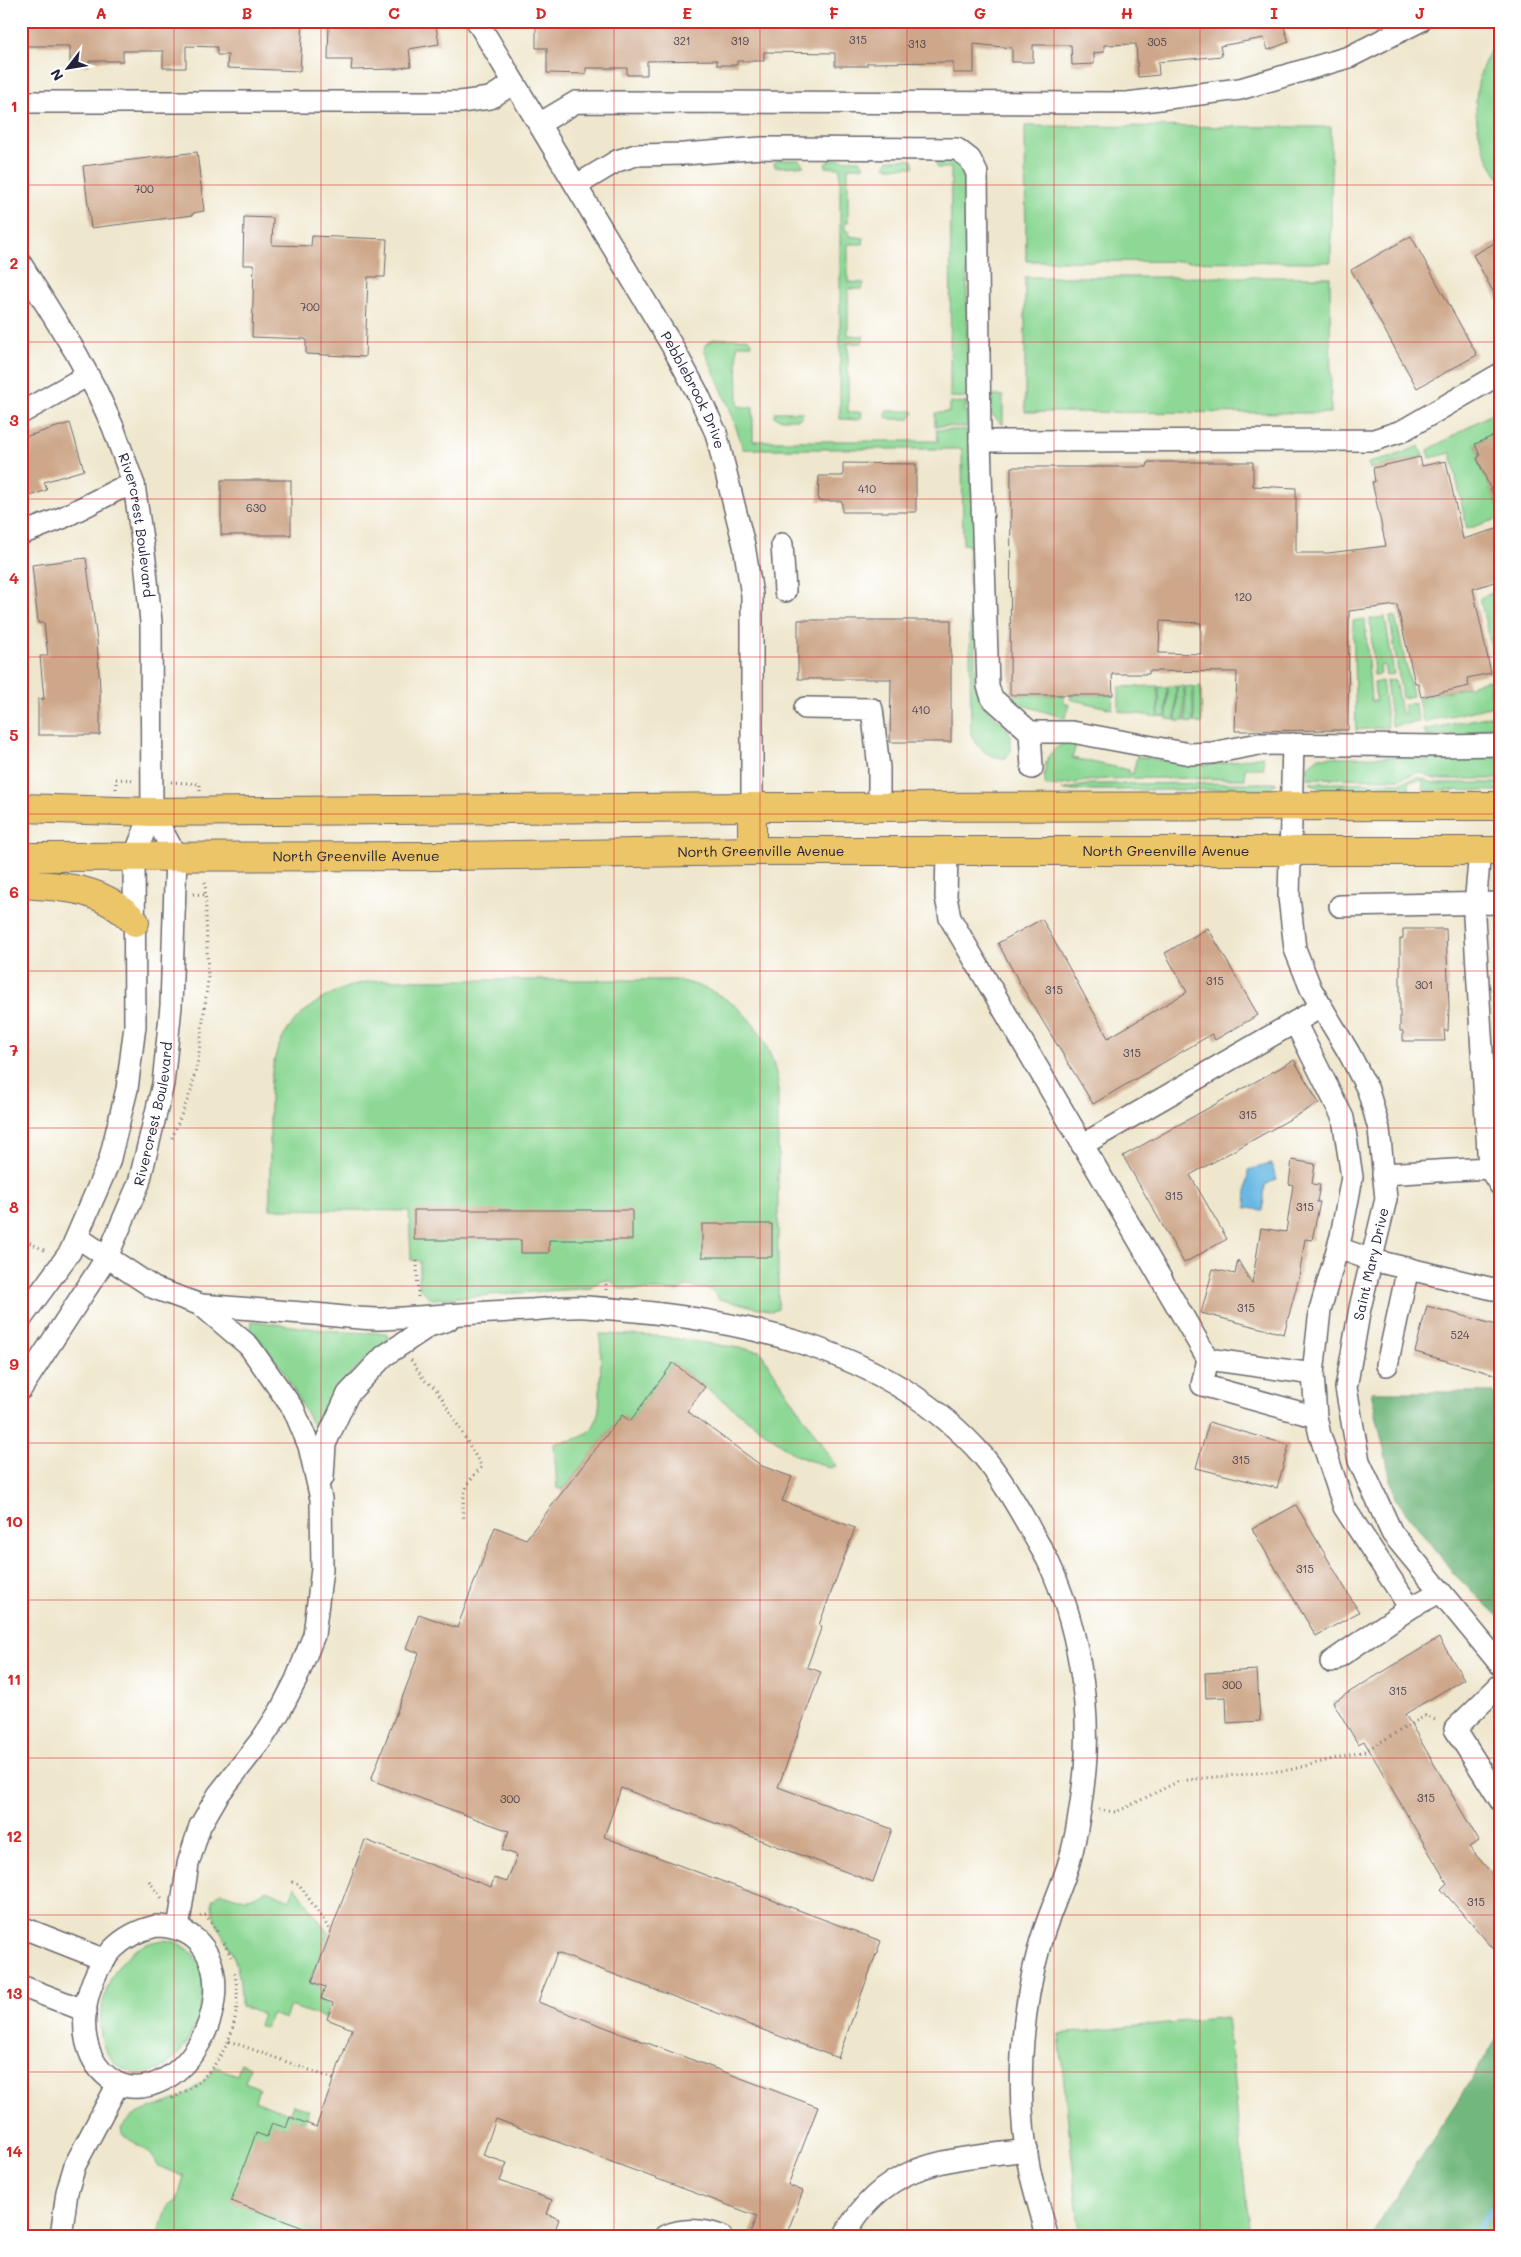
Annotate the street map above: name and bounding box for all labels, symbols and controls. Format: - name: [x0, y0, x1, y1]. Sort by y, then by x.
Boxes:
- text: A: [95, 2, 107, 23]
- text: B: [242, 2, 252, 23]
- text: C: [388, 2, 400, 23]
- text: D: [535, 2, 547, 23]
- text: E: [682, 2, 692, 23]
- text: F: [829, 2, 839, 23]
- text: G: [974, 2, 986, 23]
- text: H: [1121, 2, 1133, 23]
- text: I: [1270, 2, 1278, 23]
- text: J: [1415, 2, 1425, 23]
- house number: 315: [849, 32, 867, 47]
- house number: 321: [673, 33, 691, 48]
- house number: 319: [731, 33, 749, 48]
- house number: 305: [1147, 34, 1167, 49]
- house number: 313: [908, 36, 926, 51]
- north arrow: [42, 42, 92, 92]
- text: N: [46, 65, 67, 84]
- text: 1: [10, 95, 18, 116]
- house number: 700: [134, 181, 154, 196]
- text: 2: [10, 252, 19, 273]
- house number: 700: [300, 299, 320, 314]
- street label: Pebblebrook Drive: [656, 328, 730, 451]
- text: 3: [9, 409, 19, 430]
- street label: Rivercrest Boulevard: [114, 450, 159, 598]
- house number: 410: [858, 481, 876, 496]
- house number: 630: [246, 500, 266, 515]
- text: 4: [9, 567, 19, 588]
- house number: 120: [1234, 589, 1252, 604]
- house number: 410: [912, 702, 930, 717]
- text: 5: [9, 724, 19, 745]
- street label: North Greenville Avenue: [677, 841, 845, 861]
- street label: North Greenville Avenue: [1082, 841, 1250, 860]
- street label: North Greenville Avenue: [272, 846, 440, 865]
- text: 6: [9, 881, 19, 902]
- house number: 315: [1206, 973, 1224, 988]
- house number: 301: [1415, 977, 1433, 992]
- house number: 315: [1045, 982, 1063, 997]
- text: 7: [10, 1039, 19, 1060]
- street label: Rivercrest Boulevard: [129, 1041, 176, 1188]
- house number: 315: [1123, 1045, 1141, 1060]
- house number: 315: [1239, 1107, 1257, 1122]
- house number: 315: [1165, 1188, 1183, 1203]
- text: 8: [9, 1196, 19, 1217]
- house number: 315: [1296, 1199, 1314, 1214]
- street label: Saint Mary Drive: [1348, 1206, 1393, 1322]
- house number: 315: [1237, 1300, 1255, 1315]
- house number: 524: [1451, 1327, 1470, 1342]
- text: 9: [9, 1353, 19, 1374]
- house number: 315: [1232, 1452, 1250, 1467]
- text: 10: [5, 1510, 23, 1531]
- house number: 315: [1296, 1561, 1314, 1576]
- text: 11: [7, 1668, 21, 1689]
- house number: 300: [1222, 1677, 1242, 1692]
- house number: 315: [1389, 1683, 1407, 1698]
- house number: 315: [1417, 1790, 1435, 1805]
- house number: 300: [500, 1791, 520, 1806]
- text: 12: [6, 1825, 22, 1846]
- house number: 315: [1467, 1894, 1485, 1909]
- text: 13: [6, 1982, 23, 2003]
- text: 14: [5, 2140, 23, 2161]

